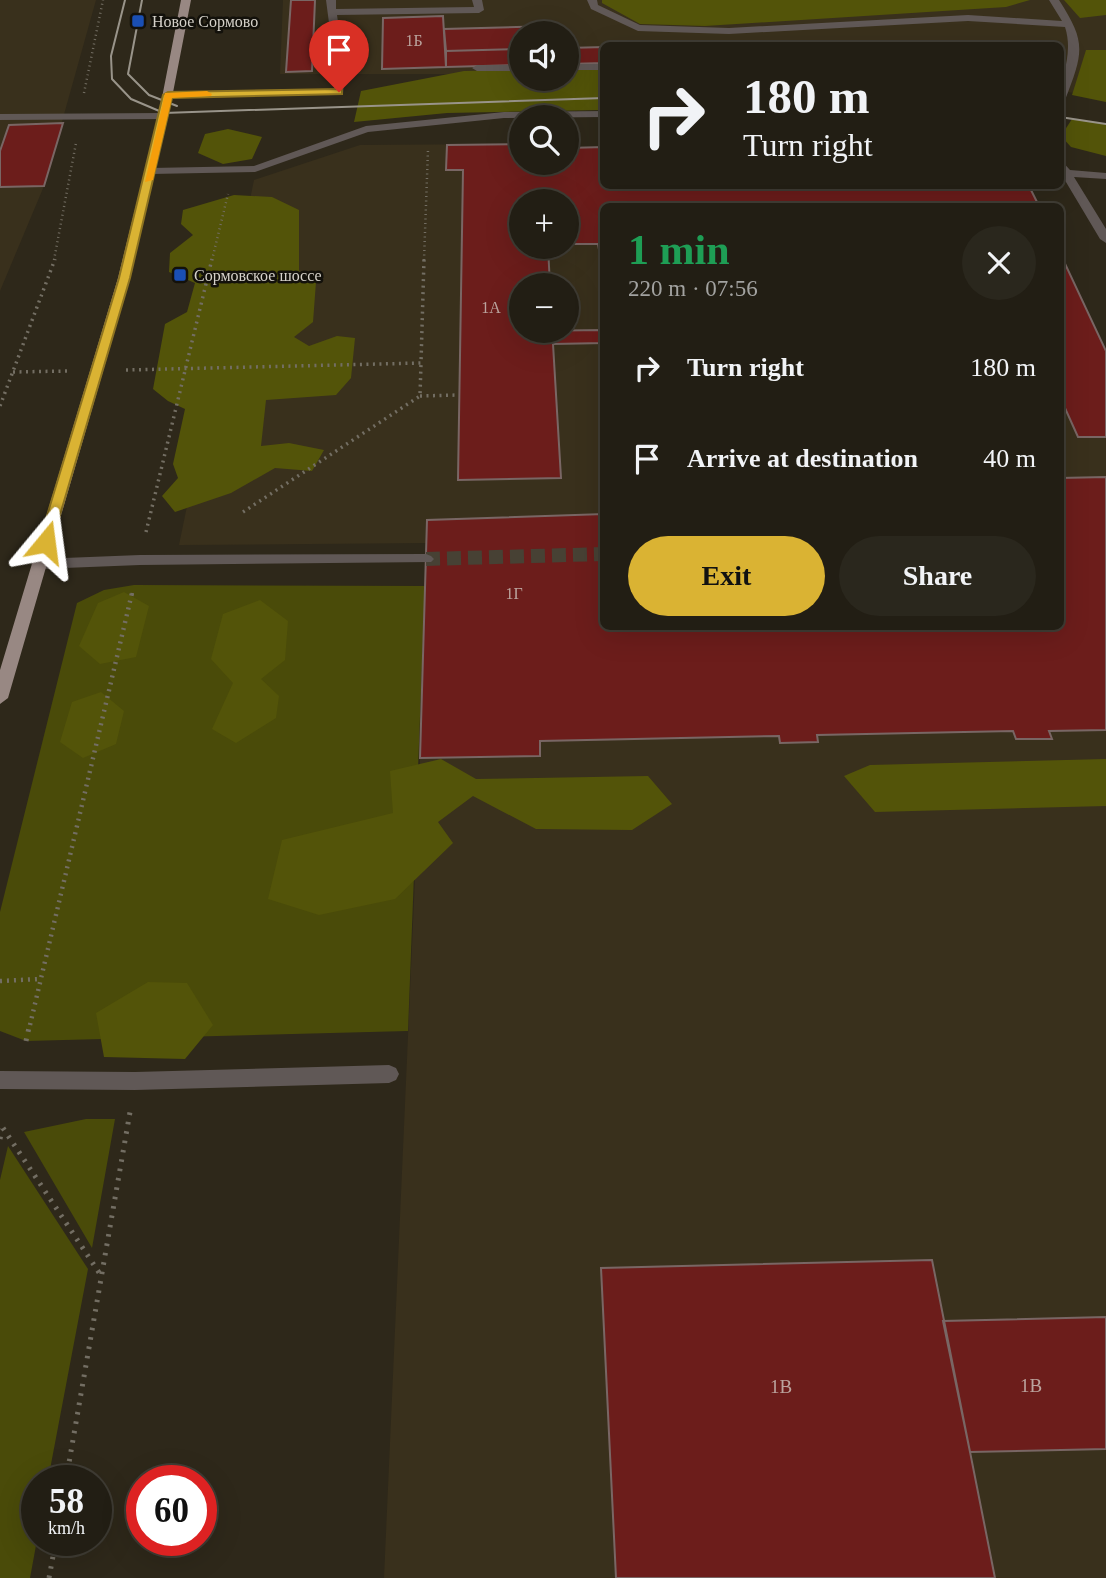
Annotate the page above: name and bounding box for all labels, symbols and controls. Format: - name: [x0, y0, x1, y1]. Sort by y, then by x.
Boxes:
- marker: Новое Сормово: [130, 13, 146, 29]
- place label: Новое Сормово: [152, 13, 258, 31]
- pin: [309, 20, 369, 92]
- map controls: [509, 21, 579, 343]
- button: sound: [509, 21, 579, 91]
- icon: arrive: [320, 31, 358, 69]
- house number: 1Б: [405, 32, 423, 49]
- text: 180 m: [743, 69, 870, 124]
- icon: right: [628, 70, 719, 161]
- button: search: [509, 105, 579, 175]
- text: Turn right: [743, 127, 873, 163]
- button: +: [509, 189, 579, 259]
- button: close: [962, 226, 1036, 300]
- text: 1 min: [628, 227, 730, 273]
- marker: Сормовское шоссе: [172, 267, 188, 283]
- place label: Сормовское шоссе: [194, 267, 322, 285]
- button: −: [509, 273, 579, 343]
- text: 220 m · 07:56: [628, 276, 758, 301]
- house number: 1А: [481, 299, 501, 316]
- icon: right: [628, 349, 666, 387]
- text: Turn right: [687, 353, 804, 382]
- text: 180 m: [970, 353, 1036, 382]
- icon: arrive: [628, 440, 666, 478]
- text: Arrive at destination: [687, 444, 918, 473]
- text: 40 m: [983, 444, 1036, 473]
- position arrow: [9, 505, 83, 579]
- button: Exit: [628, 536, 825, 616]
- button: Share: [839, 536, 1036, 616]
- house number: 1Г: [505, 585, 523, 602]
- house number: 1В: [1020, 1375, 1042, 1396]
- house number: 1В: [770, 1376, 792, 1397]
- speed limit sign: 60: [126, 1465, 217, 1556]
- text: 58: [49, 1482, 84, 1521]
- text: km/h: [48, 1518, 85, 1538]

